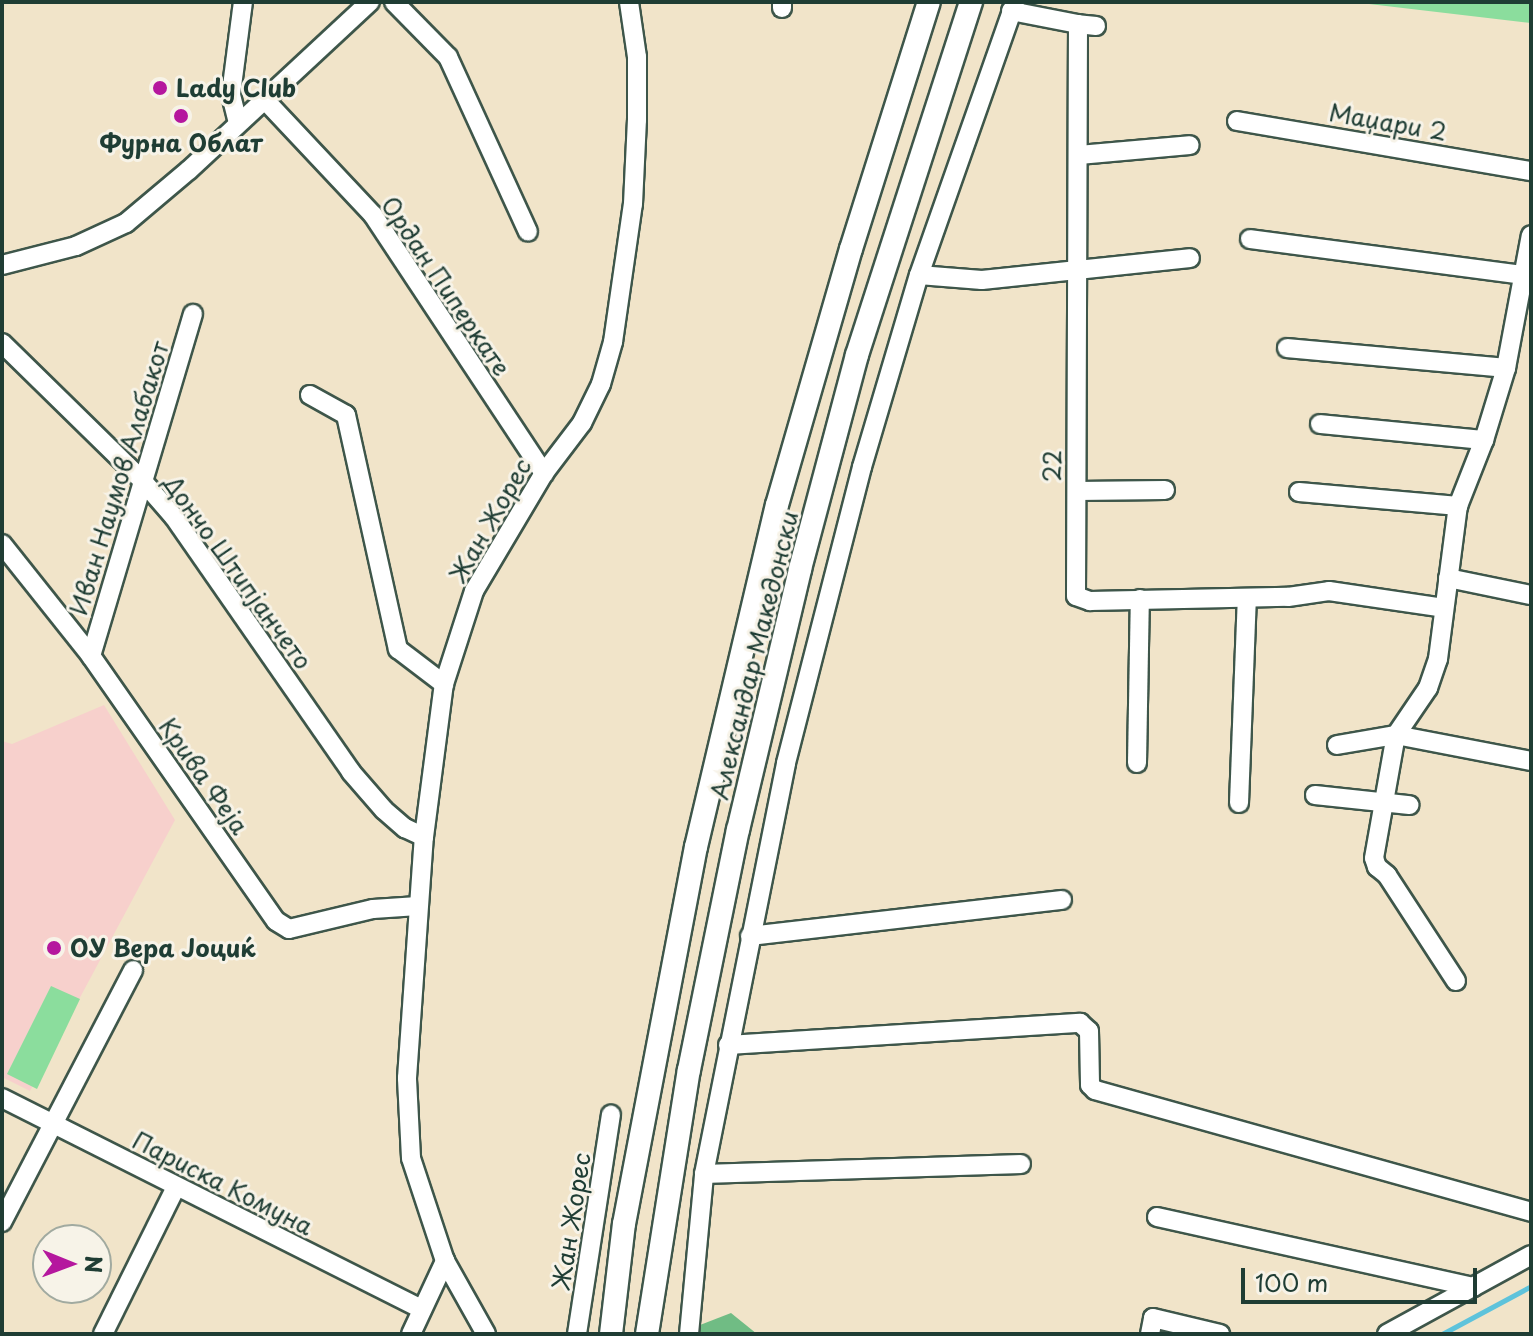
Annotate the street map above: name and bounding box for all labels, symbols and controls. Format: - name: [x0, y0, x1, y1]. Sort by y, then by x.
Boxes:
- place label: Lady Club: [176, 74, 296, 102]
- marker: Lady Club: [151, 79, 169, 97]
- street label: Маџари 2: [1327, 97, 1449, 147]
- marker: Фурна Облат: [172, 107, 190, 125]
- place label: Фурна Облат: [99, 129, 263, 157]
- street label: Ордан Пиперкате: [375, 191, 517, 381]
- street label: Иван Наумов Алабакот: [63, 337, 175, 619]
- street label: 22: [1038, 450, 1066, 482]
- street label: Жан Жорес: [443, 453, 537, 587]
- street label: Дончо Штипјанчето: [158, 469, 318, 675]
- street label: Александар Македонски: [704, 508, 804, 802]
- street label: Крива Феја: [153, 712, 255, 840]
- place label: ОУ Вера Јоциќ: [70, 934, 258, 962]
- marker: ОУ Вера Јоциќ: [45, 939, 63, 957]
- street label: Париска Комуна: [127, 1125, 319, 1241]
- street label: Жан Жорес: [546, 1150, 596, 1292]
- north arrow: [32, 1224, 112, 1304]
- scale bar: [1245, 1252, 1481, 1302]
- text: N: [78, 1255, 111, 1273]
- text: 100 m: [1255, 1264, 1328, 1300]

